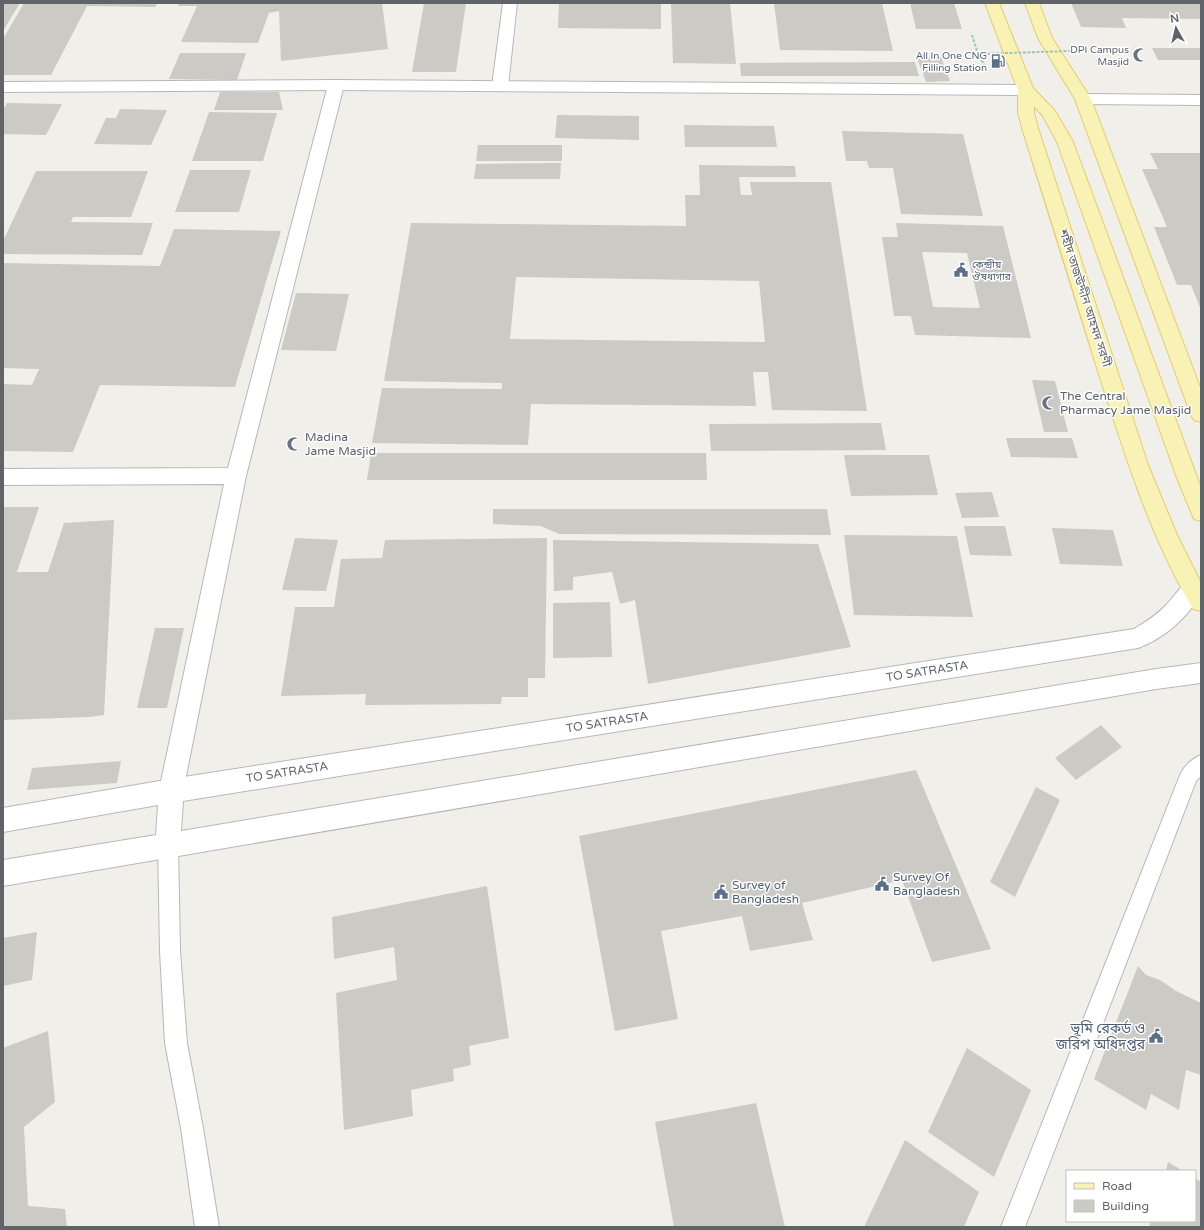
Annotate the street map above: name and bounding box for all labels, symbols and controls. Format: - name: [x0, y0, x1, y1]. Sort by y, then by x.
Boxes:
- north arrow: [1156, 8, 1196, 48]
- text: N: [1169, 12, 1180, 26]
- place label: DPI Campus Masjid: [1070, 44, 1129, 68]
- mosque icon: DPI Campus Masjid: [1132, 47, 1148, 63]
- place label: All In One CNG Filling Station: [916, 50, 987, 74]
- fuel station icon: All In One CNG Filling Station: [990, 53, 1006, 69]
- street label: শহীদ তাজউদ্দীন আহমদ সরণী: [1056, 226, 1115, 369]
- place label: কেন্দ্রীয় ঔষধাগার: [972, 259, 1012, 283]
- public building icon: কেন্দ্রীয় ঔষধাগার: [953, 262, 969, 278]
- place label: The Central Pharmacy Jame Masjid: [1060, 389, 1191, 417]
- mosque icon: The Central Pharmacy Jame Masjid: [1041, 395, 1057, 411]
- place label: Madina Jame Masjid: [305, 430, 376, 458]
- mosque icon: Madina Jame Masjid: [286, 436, 302, 452]
- street label: TO SATRASTA: [885, 658, 969, 684]
- street label: TO SATRASTA: [565, 709, 649, 735]
- street label: TO SATRASTA: [245, 759, 329, 785]
- place label: Survey Of Bangladesh: [893, 870, 960, 898]
- public building icon: Survey Of Bangladesh: [874, 876, 890, 892]
- place label: Survey of Bangladesh: [732, 878, 799, 906]
- public building icon: Survey of Bangladesh: [713, 884, 729, 900]
- place label: ভূমি রেকর্ড ও জরিপ অধিদপ্তর: [1055, 1019, 1146, 1053]
- public building icon: ভূমি রেকর্ড ও জরিপ অধিদপ্তর: [1148, 1028, 1164, 1044]
- legend: [1066, 1170, 1196, 1222]
- text: Road: [1102, 1179, 1132, 1193]
- text: Building: [1102, 1199, 1149, 1213]

